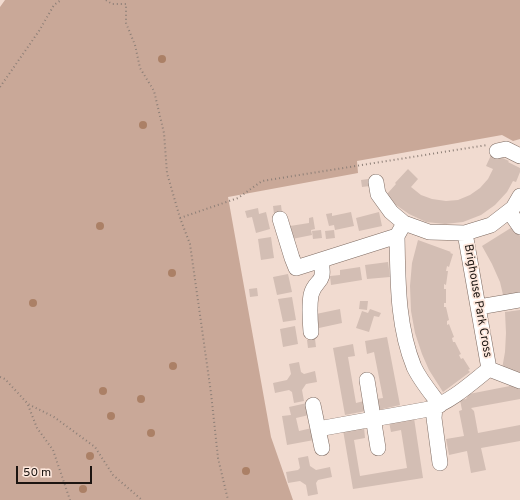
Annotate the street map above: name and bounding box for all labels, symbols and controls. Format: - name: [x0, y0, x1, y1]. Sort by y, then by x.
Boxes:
- street label: Brighouse Park Cross: [460, 243, 494, 359]
- scale bar: [18, 458, 94, 484]
- text: 50 m: [23, 465, 51, 481]

